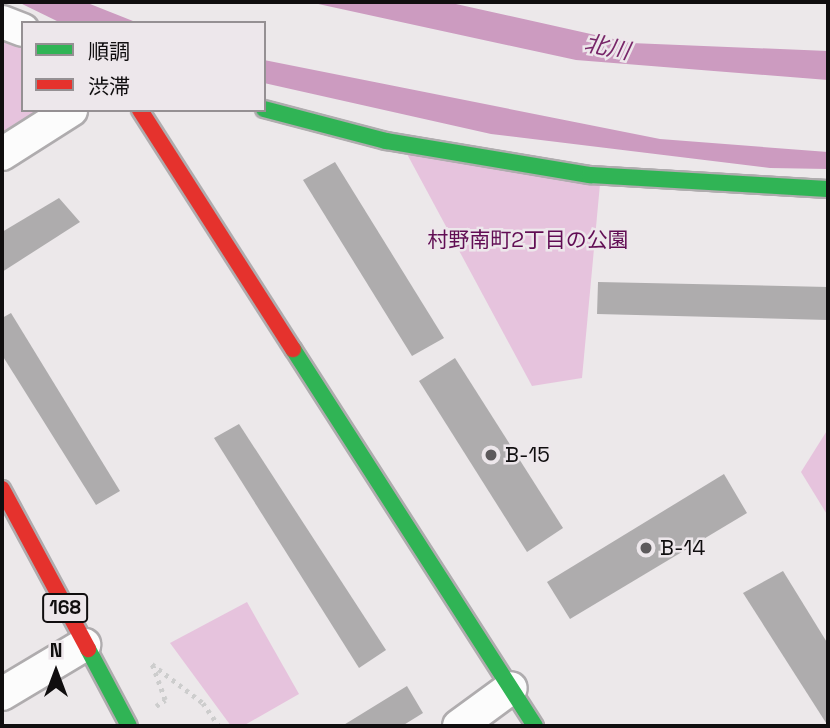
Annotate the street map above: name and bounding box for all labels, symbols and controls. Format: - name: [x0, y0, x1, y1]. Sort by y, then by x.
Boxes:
- legend: [21, 21, 266, 112]
- water label: 北川: [582, 29, 632, 65]
- text: 順調: [88, 38, 130, 65]
- text: 渋滞: [88, 73, 130, 100]
- park label: 村野南町2丁目の公園: [427, 227, 629, 253]
- place label: B-15: [505, 442, 550, 468]
- marker: B-15: [483, 447, 499, 463]
- place label: B-14: [660, 535, 705, 561]
- marker: B-14: [638, 540, 654, 556]
- road number: 168: [41, 593, 90, 624]
- north arrow: [21, 637, 91, 707]
- text: N: [50, 638, 62, 663]

